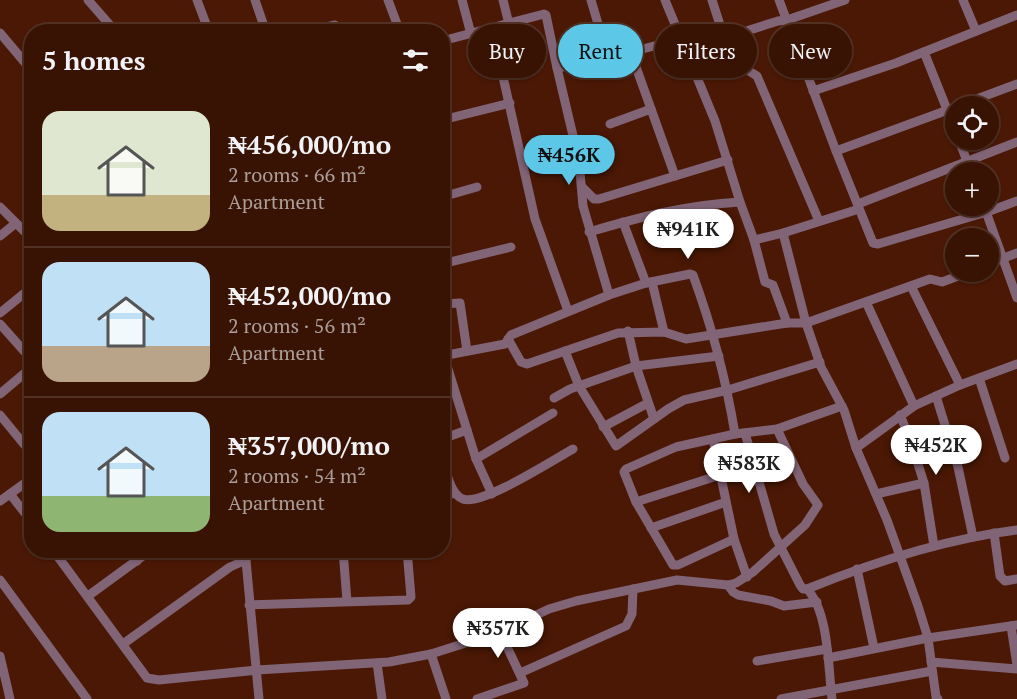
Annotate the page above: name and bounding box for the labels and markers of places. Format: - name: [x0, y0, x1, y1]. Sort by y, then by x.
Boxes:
- pin: ₦456K: [527, 135, 611, 186]
- pin: ₦941K: [646, 209, 730, 260]
- pin: ₦452K: [894, 425, 978, 476]
- pin: ₦583K: [707, 443, 791, 494]
- pin: ₦357K: [456, 608, 540, 659]

